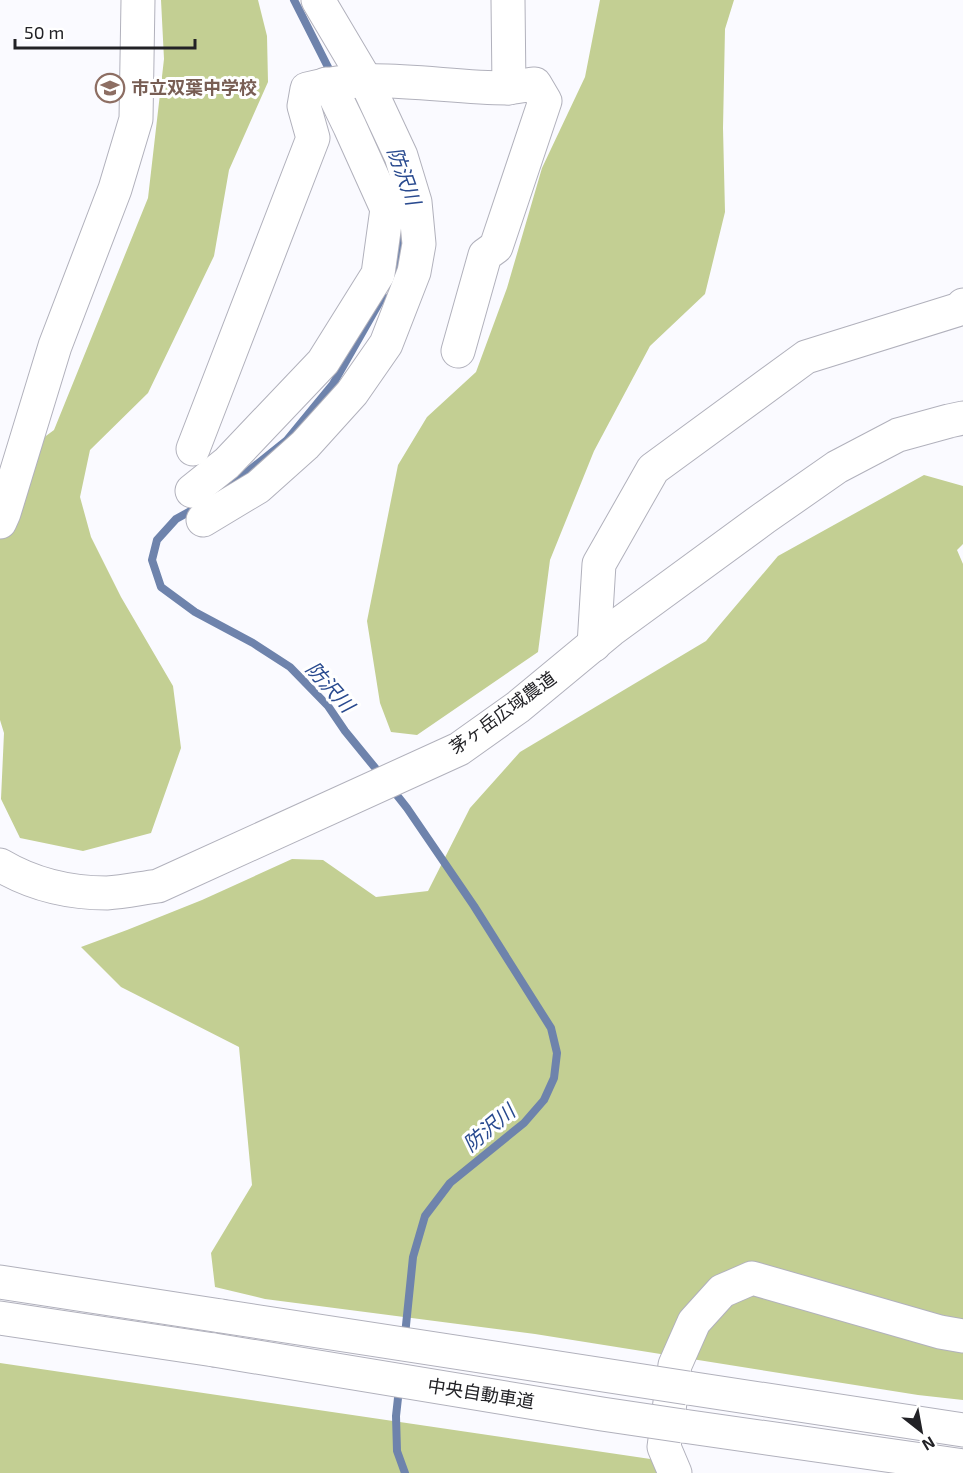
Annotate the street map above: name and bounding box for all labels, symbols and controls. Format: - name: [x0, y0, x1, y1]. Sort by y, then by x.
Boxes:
- scale bar: [15, 12, 195, 50]
- text: 50 m: [24, 21, 64, 43]
- school or university icon: 市立双葉中学校: [94, 72, 126, 104]
- place label: 市立双葉中学校: [131, 76, 257, 98]
- water label: 防沢川: [383, 143, 427, 210]
- water label: 防沢川: [302, 656, 361, 718]
- street label: 茅ヶ岳広域農道: [445, 666, 560, 758]
- water label: 防沢川: [458, 1097, 521, 1156]
- street label: 中央自動車道: [426, 1374, 536, 1412]
- north arrow: [891, 1401, 951, 1461]
- text: N: [919, 1433, 939, 1455]

